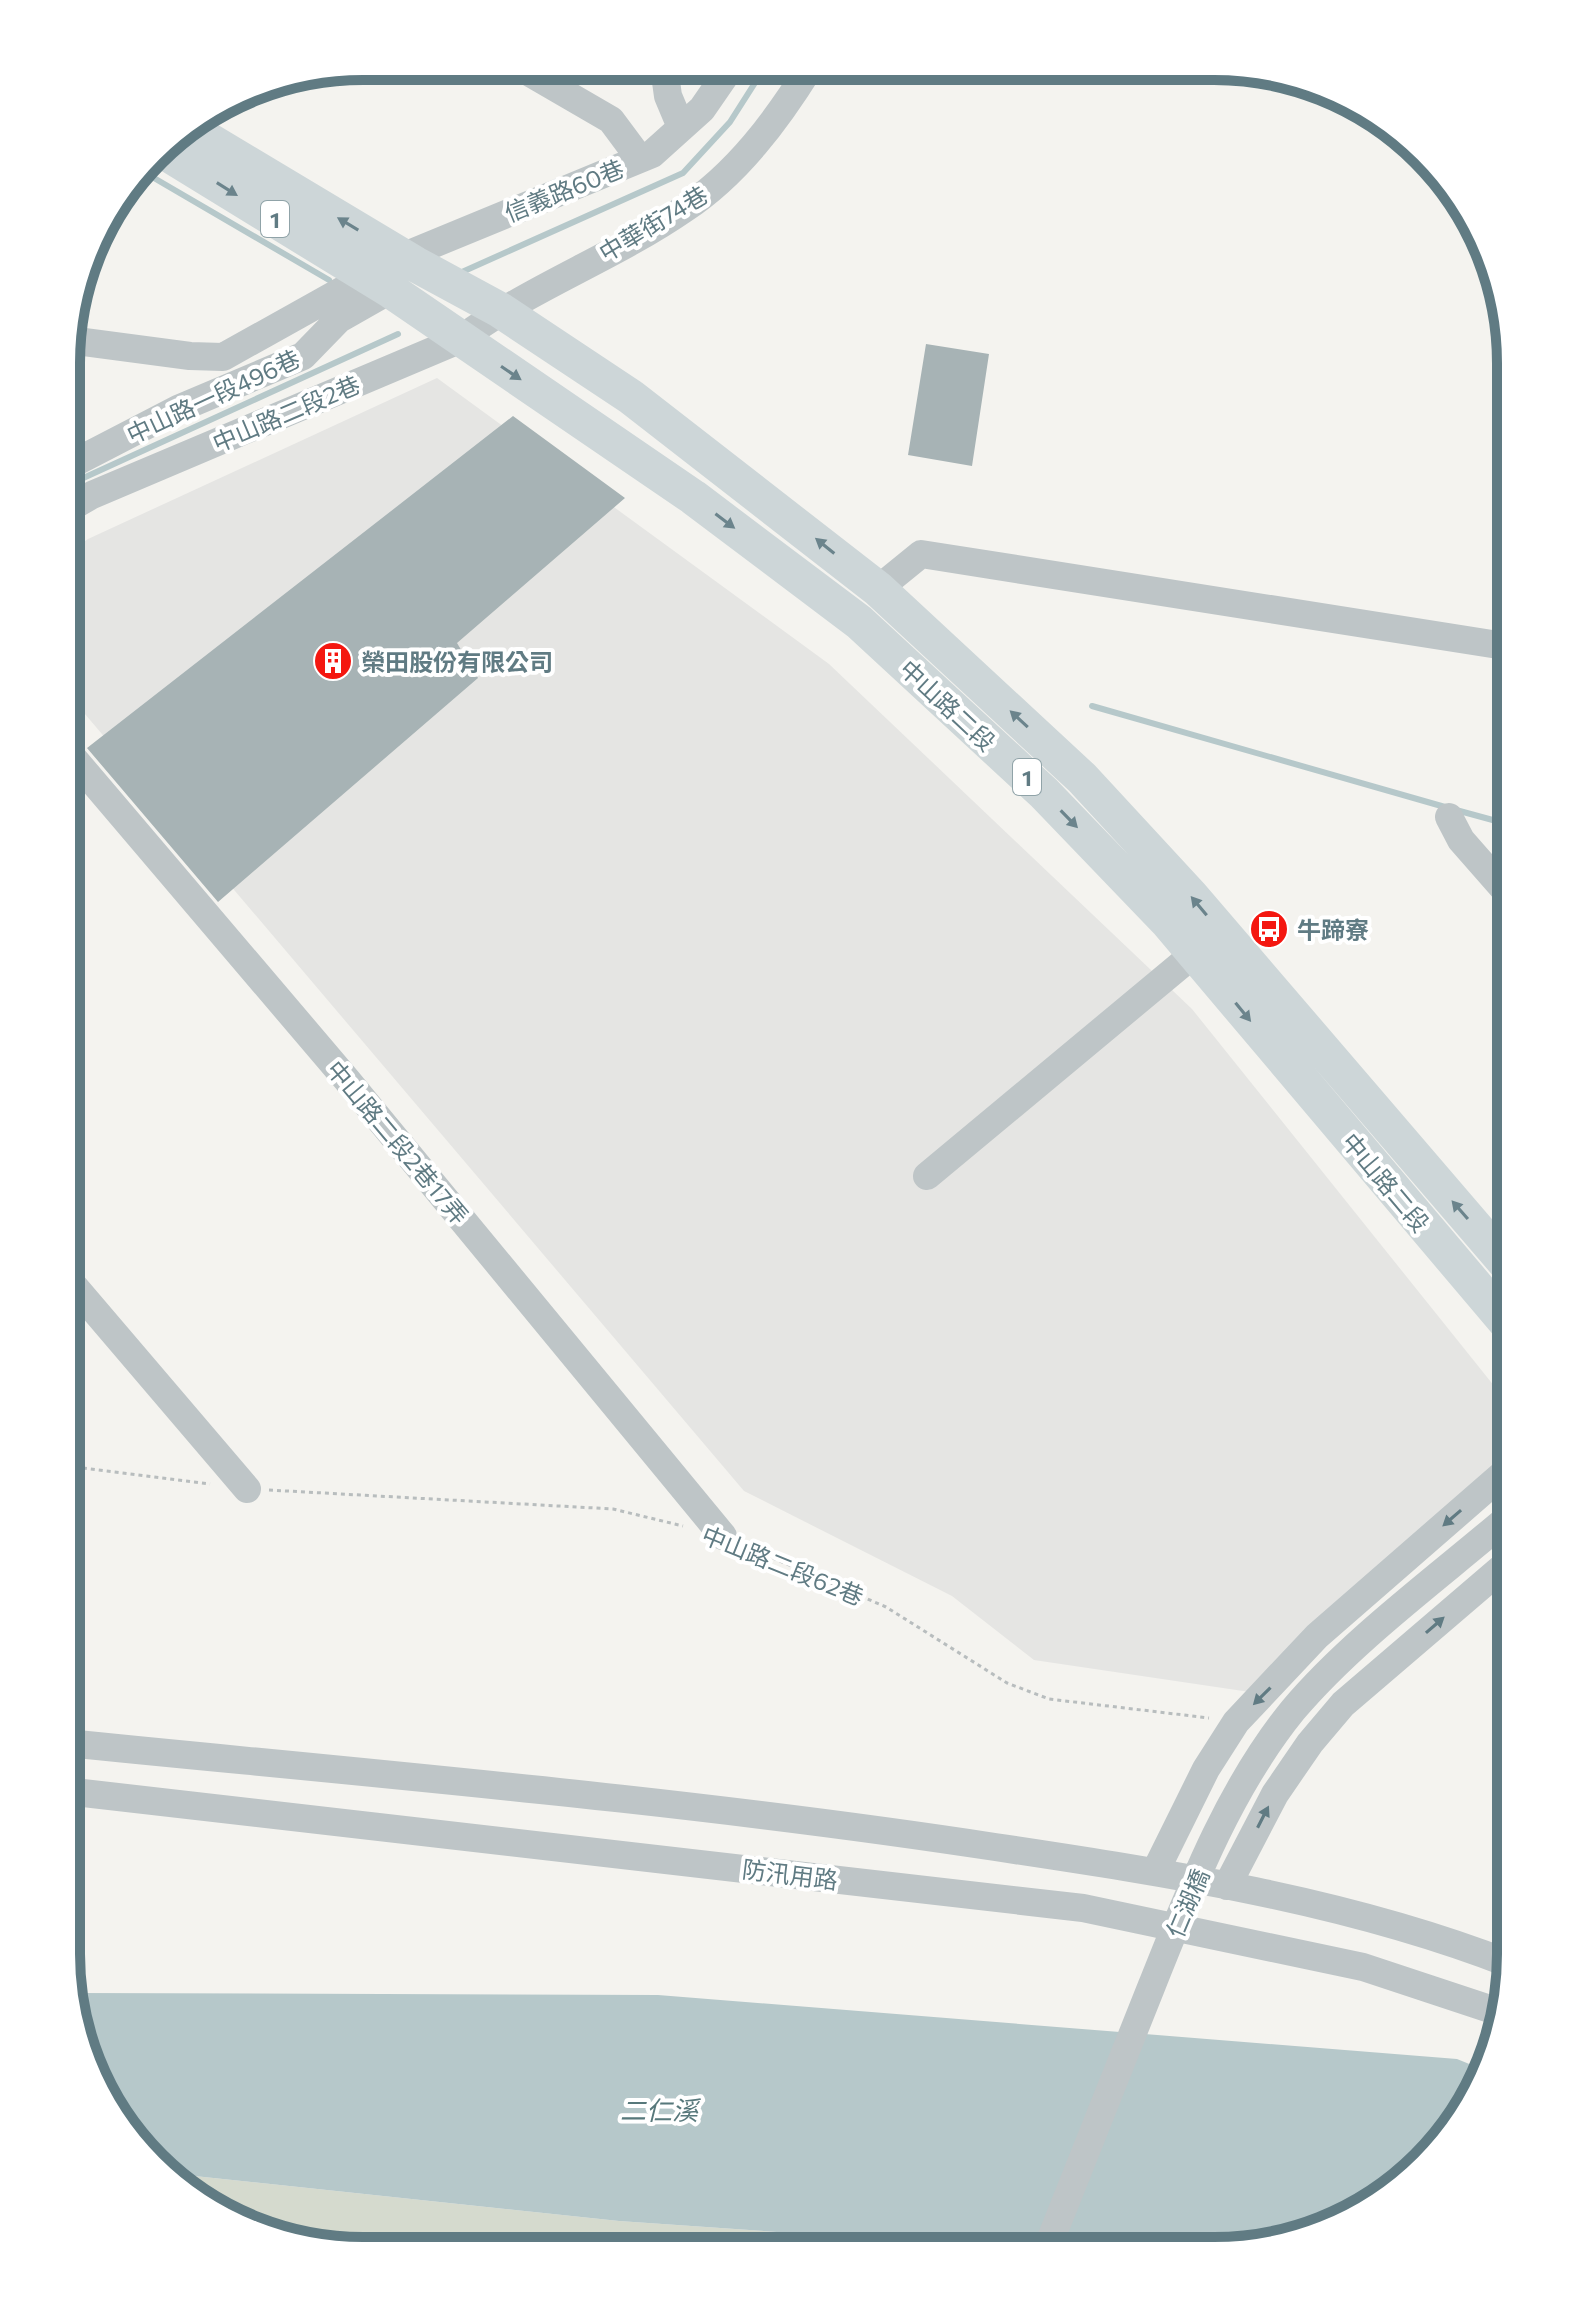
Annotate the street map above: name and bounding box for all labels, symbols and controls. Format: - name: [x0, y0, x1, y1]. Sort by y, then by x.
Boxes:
- street label: 信義路60巷: [500, 153, 628, 227]
- street label: 中華街74巷: [593, 179, 713, 267]
- one-way arrow: [216, 182, 238, 196]
- road number: 1: [261, 201, 289, 237]
- one-way arrow: [337, 217, 359, 231]
- street label: 中山路一段496巷: [122, 343, 304, 449]
- one-way arrow: [500, 365, 521, 380]
- street label: 中山路二段2巷: [208, 369, 364, 457]
- one-way arrow: [714, 513, 735, 528]
- one-way arrow: [815, 538, 835, 555]
- building icon: 榮田股份有限公司: [312, 640, 354, 682]
- place label: 榮田股份有限公司: [361, 647, 553, 676]
- street label: 中山路二段: [894, 653, 1002, 757]
- one-way arrow: [1009, 711, 1028, 729]
- road number: 1: [1013, 759, 1041, 795]
- one-way arrow: [1059, 809, 1078, 828]
- one-way arrow: [1191, 896, 1208, 916]
- bus stop icon: 牛蹄寮: [1248, 908, 1290, 950]
- place label: 牛蹄寮: [1297, 915, 1369, 944]
- one-way arrow: [1234, 1002, 1250, 1022]
- street label: 中山路二段2巷17弄: [321, 1054, 475, 1230]
- street label: 中山路二段: [1336, 1127, 1436, 1237]
- one-way arrow: [1451, 1200, 1469, 1219]
- one-way arrow: [1442, 1509, 1461, 1527]
- street label: 中山路二段62巷: [698, 1519, 868, 1611]
- one-way arrow: [1425, 1617, 1445, 1634]
- one-way arrow: [1254, 1686, 1272, 1705]
- one-way arrow: [1257, 1805, 1270, 1828]
- street label: 防汛用路: [741, 1854, 839, 1894]
- street label: 仁湖橋: [1160, 1864, 1214, 1942]
- water label: 二仁溪: [620, 2094, 702, 2125]

